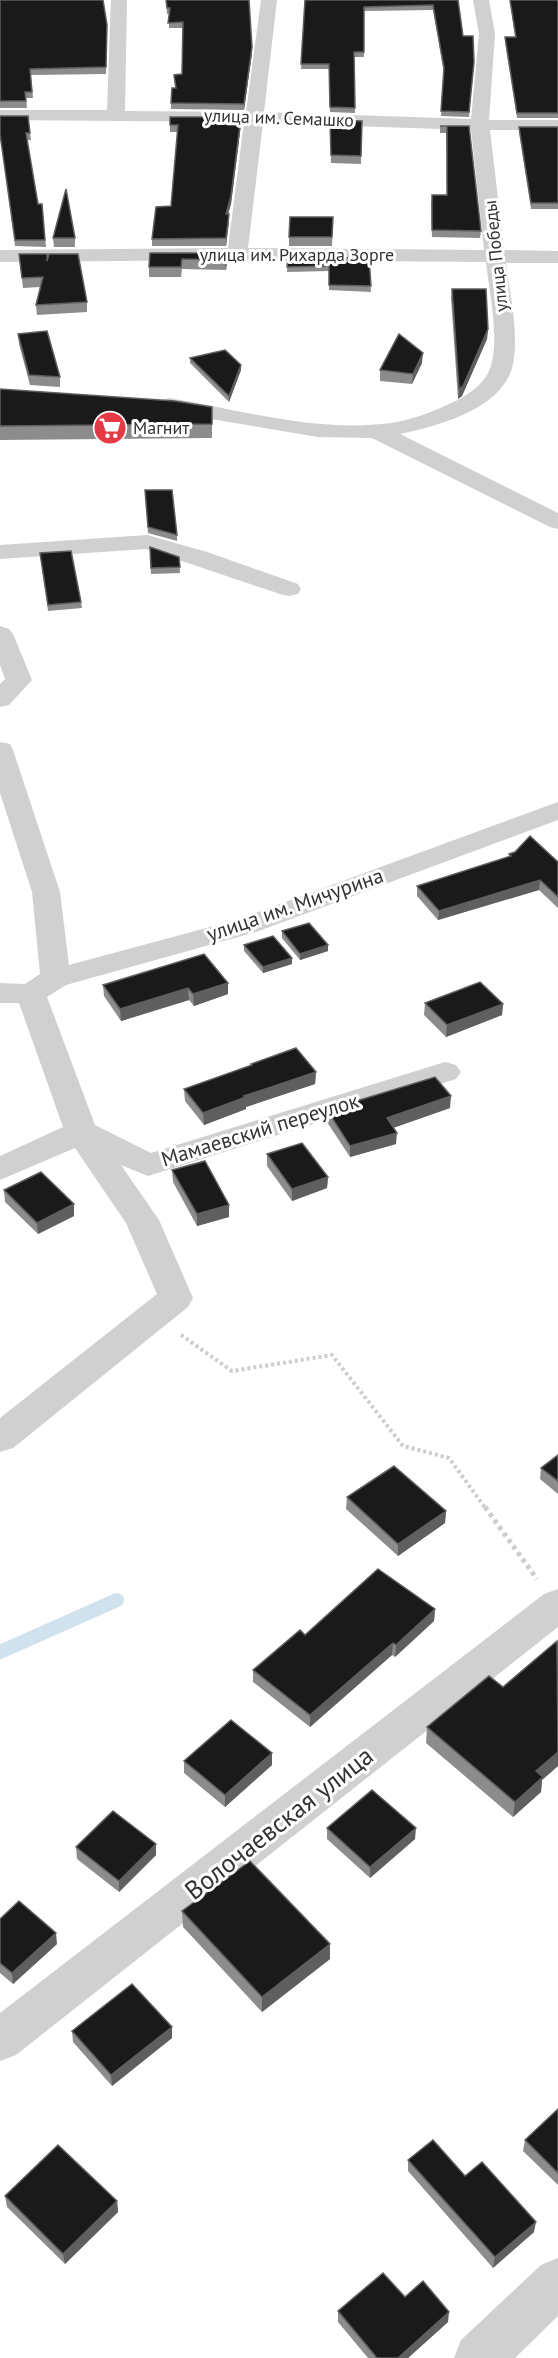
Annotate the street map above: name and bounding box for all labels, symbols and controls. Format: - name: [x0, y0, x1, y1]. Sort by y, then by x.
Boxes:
- street label: улица им. Семашко: [204, 103, 354, 132]
- street label: улица Победы: [478, 199, 513, 313]
- street label: улица им. Рихарда Зорге: [200, 243, 394, 266]
- supermarket icon: Магнит: [92, 410, 128, 446]
- place label: Магнит: [133, 416, 190, 439]
- street label: улица им. Мичурина: [203, 862, 387, 947]
- street label: Мамаевский переулок: [158, 1087, 362, 1172]
- street label: Волочаевская улица: [178, 1739, 380, 1907]

